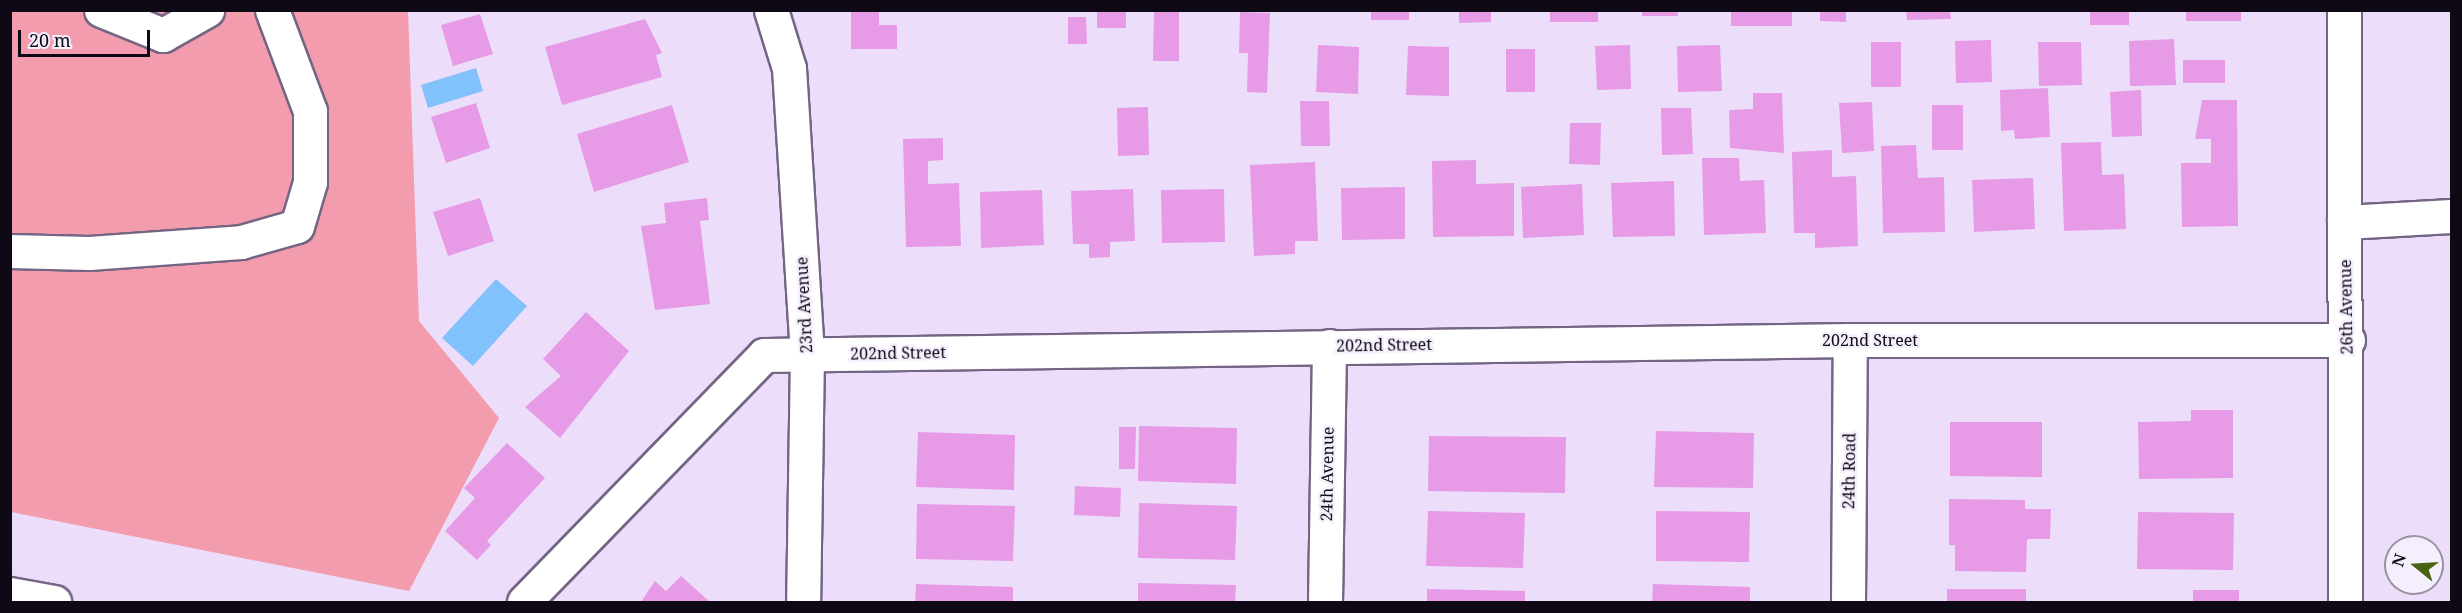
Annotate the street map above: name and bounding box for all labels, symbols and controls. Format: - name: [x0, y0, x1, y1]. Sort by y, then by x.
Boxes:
- scale bar: [21, 18, 153, 56]
- text: 20 m: [29, 28, 71, 52]
- street label: 23rd Avenue: [792, 256, 816, 354]
- street label: 26th Avenue: [2336, 259, 2356, 355]
- street label: 202nd Street: [1822, 330, 1918, 350]
- street label: 202nd Street: [1336, 335, 1432, 355]
- street label: 202nd Street: [850, 343, 946, 363]
- street label: 24th Avenue: [1317, 426, 1337, 522]
- street label: 24th Road: [1839, 433, 1859, 509]
- north arrow: [2384, 535, 2444, 595]
- text: N: [2386, 551, 2411, 569]

